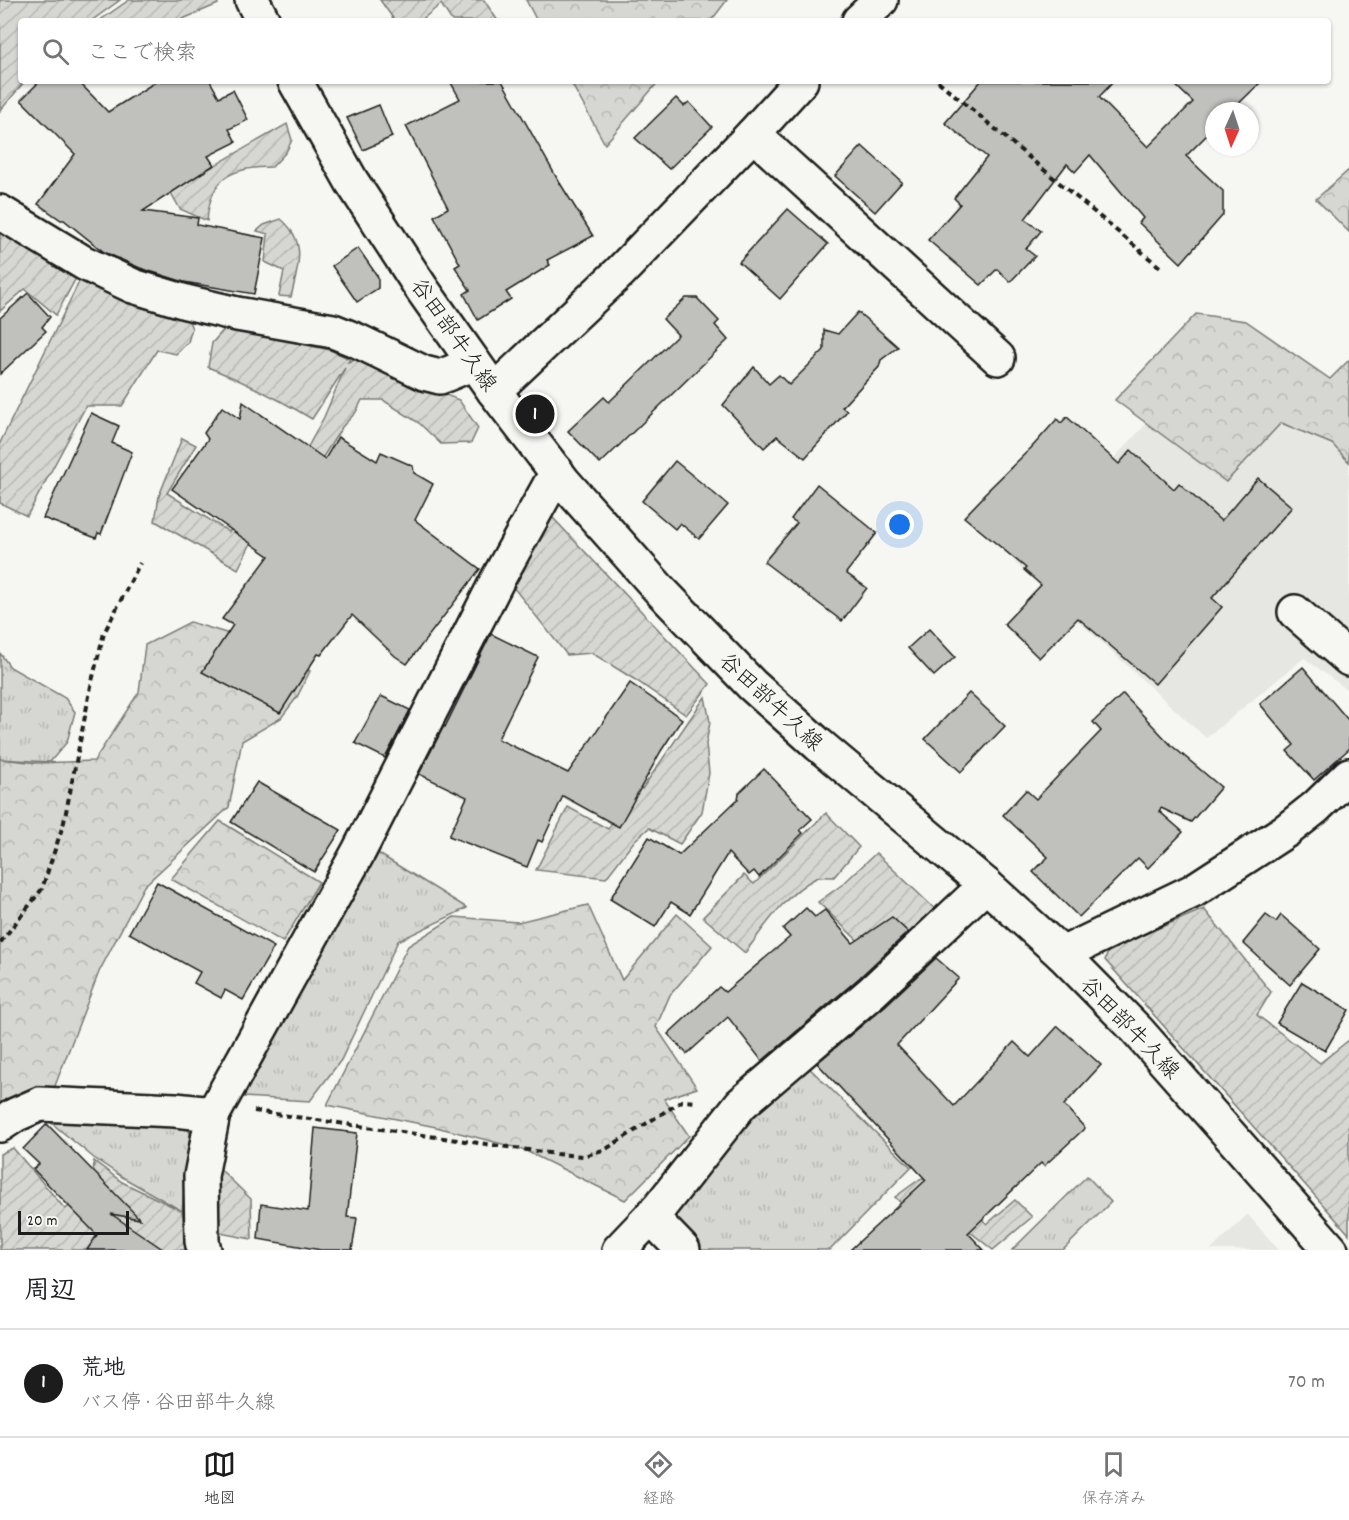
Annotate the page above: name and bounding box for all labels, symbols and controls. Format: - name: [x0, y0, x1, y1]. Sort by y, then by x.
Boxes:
- search box: [18, 18, 1331, 84]
- icon: search: [39, 35, 72, 68]
- text: ここで検索: [87, 39, 197, 70]
- north arrow: [1205, 102, 1259, 156]
- street label: 谷田部牛久線: [402, 273, 503, 399]
- pin: 1: [516, 392, 554, 436]
- your location: [885, 510, 914, 539]
- street label: 谷田部牛久線: [711, 647, 828, 760]
- street label: 谷田部牛久線: [1071, 971, 1185, 1088]
- scale bar: [18, 1208, 129, 1236]
- text: 20 m: [27, 1210, 57, 1233]
- text: 周辺: [24, 1274, 76, 1311]
- text: 荒地: [81, 1354, 125, 1385]
- text: 1: [41, 1369, 46, 1397]
- text: 70 m: [1288, 1369, 1325, 1397]
- text: バス停 · 谷田部牛久線: [81, 1390, 275, 1418]
- tab: 地図: [203, 1448, 236, 1511]
- tab: 経路: [642, 1448, 675, 1511]
- tab: 保存済み: [1082, 1448, 1146, 1511]

